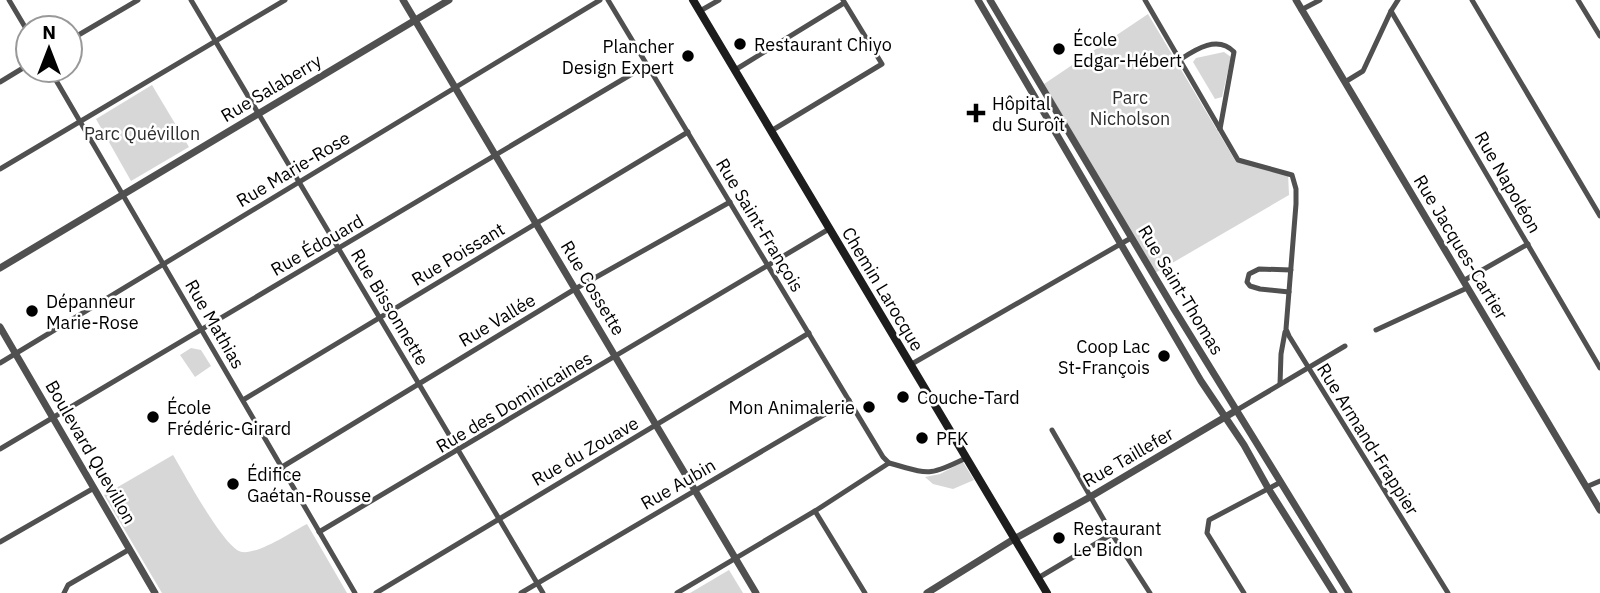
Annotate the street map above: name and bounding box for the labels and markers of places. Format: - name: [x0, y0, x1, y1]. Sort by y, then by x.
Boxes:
- place label: École Edgar-Hébert: [1073, 28, 1182, 72]
- place label: Restaurant Chiyo: [754, 33, 892, 56]
- place label: Plancher Design Expert: [562, 35, 674, 79]
- marker: Restaurant Chiyo: [732, 36, 748, 52]
- marker: École Edgar-Hébert: [1051, 41, 1067, 57]
- marker: Plancher Design Expert: [680, 48, 696, 64]
- place label: Hôpital du Suroît: [992, 92, 1065, 136]
- marker: Hôpital du Suroît: [966, 103, 986, 123]
- place label: Dépanneur Marie-Rose: [46, 290, 139, 334]
- marker: Dépanneur Marie-Rose: [24, 303, 40, 319]
- place label: Coop Lac St-François: [1058, 335, 1150, 379]
- marker: Coop Lac St-François: [1156, 348, 1172, 364]
- place label: Couche-Tard: [917, 386, 1020, 409]
- marker: Couche-Tard: [895, 389, 911, 405]
- place label: École Frédéric-Girard: [167, 396, 291, 440]
- place label: Mon Animalerie: [728, 396, 855, 419]
- marker: Mon Animalerie: [861, 399, 877, 415]
- marker: École Frédéric-Girard: [145, 409, 161, 425]
- place label: PFK: [936, 427, 969, 450]
- marker: PFK: [914, 430, 930, 446]
- place label: Édifice Gaétan-Rousse: [247, 463, 371, 507]
- marker: Édifice Gaétan-Rousse: [225, 476, 241, 492]
- place label: Restaurant Le Bidon: [1073, 517, 1162, 561]
- marker: Restaurant Le Bidon: [1051, 530, 1067, 546]

